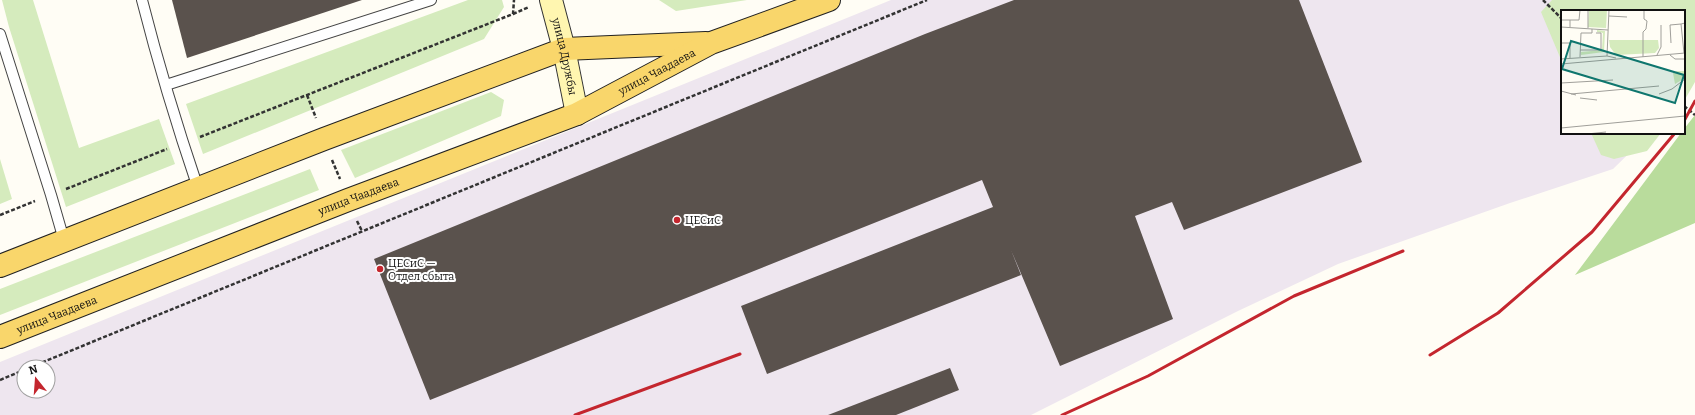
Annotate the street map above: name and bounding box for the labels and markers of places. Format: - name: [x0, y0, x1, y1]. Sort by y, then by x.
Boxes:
- place label: ЦЕСиС: [685, 214, 721, 227]
- marker: ЦЕСиС: [672, 215, 682, 225]
- place label: ЦЕСиС — Отдел сбыта: [388, 257, 454, 283]
- marker: ЦЕСиС — Отдел сбыта: [375, 264, 385, 274]

